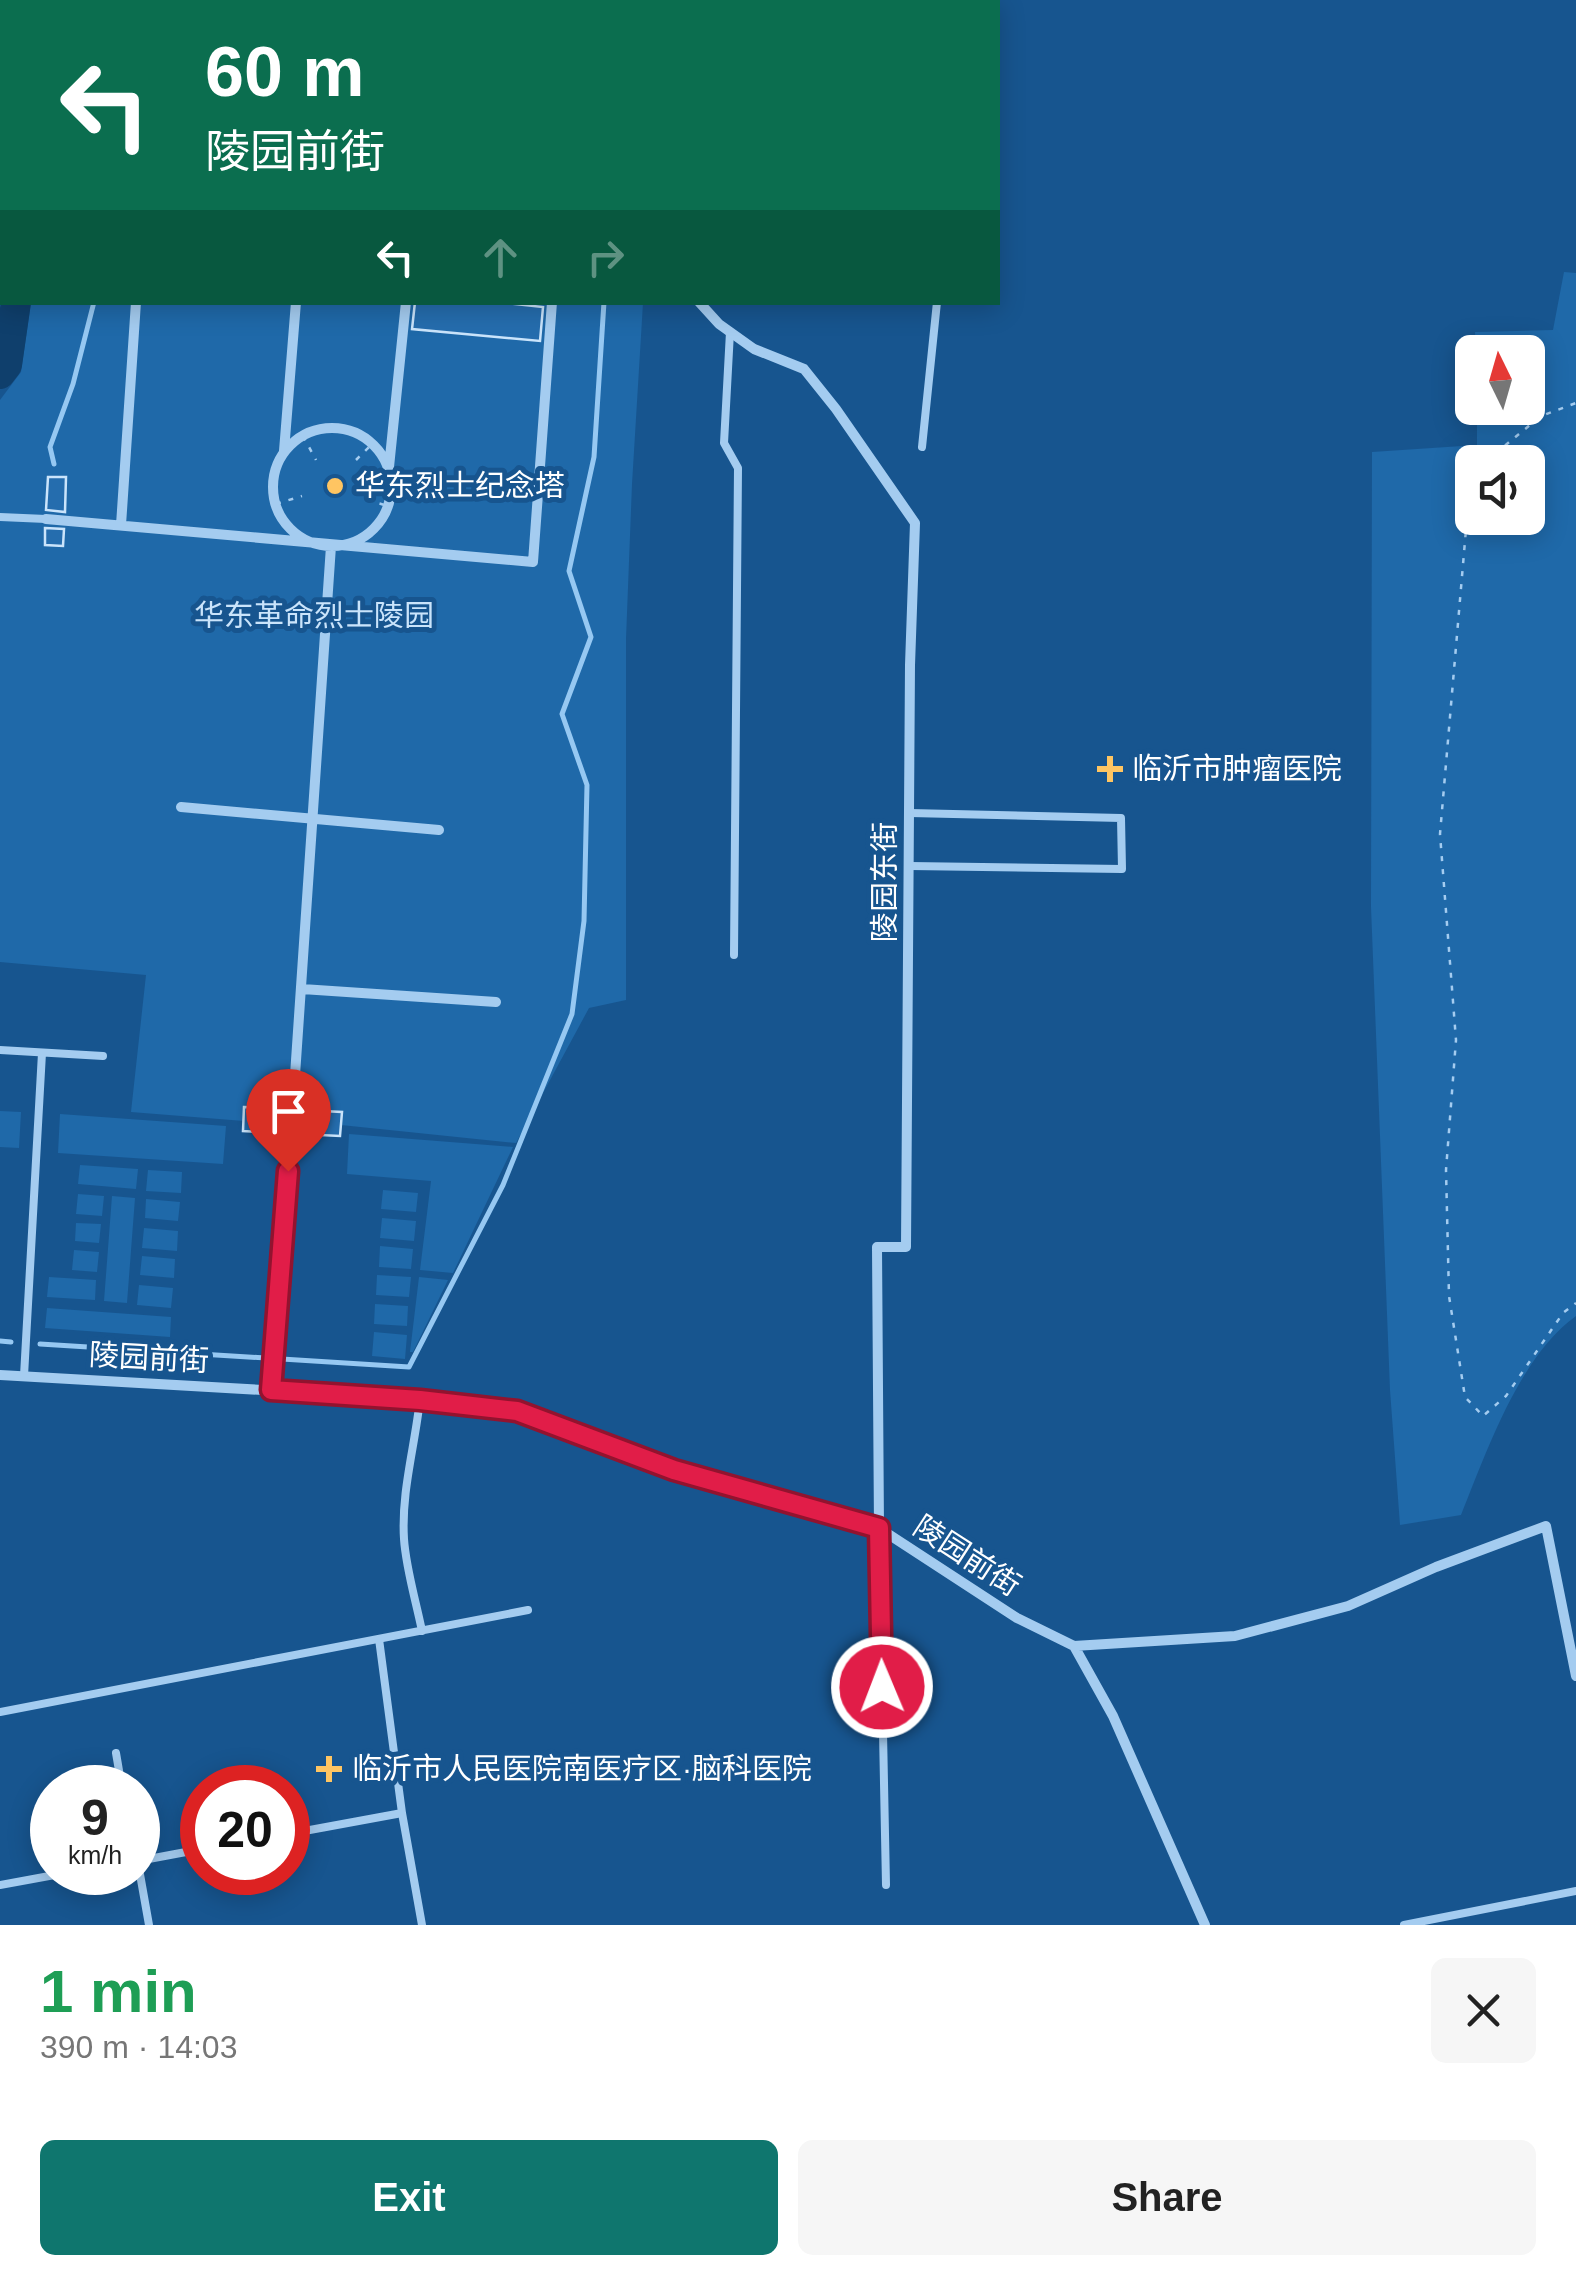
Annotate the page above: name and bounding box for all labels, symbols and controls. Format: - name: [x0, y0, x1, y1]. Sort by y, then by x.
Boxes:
- text: 60 m: [205, 33, 365, 111]
- icon: left: [40, 40, 170, 170]
- text: 陵园前街: [205, 126, 385, 177]
- icon: left: [368, 230, 423, 285]
- icon: ahead: [473, 230, 528, 285]
- icon: right: [578, 230, 633, 285]
- north arrow: [1455, 335, 1545, 425]
- map controls: [1455, 335, 1545, 535]
- button: sound: [1455, 445, 1545, 535]
- place label: 华东烈士纪念塔: [355, 469, 565, 502]
- marker: 华东烈士纪念塔: [324, 475, 346, 497]
- park label: 华东革命烈士陵园: [194, 599, 434, 632]
- place label: 临沂市肿瘤医院: [1132, 752, 1342, 785]
- marker: 临沂市肿瘤医院: [1097, 756, 1123, 782]
- street label: 陵园东街: [868, 822, 901, 942]
- pin: [246, 1069, 331, 1172]
- icon: arrive: [261, 1084, 316, 1139]
- street label: 陵园前街: [88, 1338, 210, 1377]
- street label: 陵园前街: [908, 1509, 1027, 1602]
- position arrow: [830, 1635, 934, 1739]
- place label: 临沂市人民医院南医疗区·脑科医院: [352, 1752, 812, 1785]
- marker: 临沂市人民医院南医疗区·脑科医院: [316, 1756, 342, 1782]
- speed limit sign: 20: [180, 1765, 310, 1895]
- text: 9: [81, 1790, 109, 1846]
- text: km/h: [68, 1841, 122, 1869]
- text: 1 min: [40, 1958, 197, 2025]
- button: close: [1431, 1958, 1536, 2063]
- text: 390 m · 14:03: [40, 2029, 237, 2065]
- button: Exit: [40, 2140, 778, 2255]
- button: Share: [798, 2140, 1536, 2255]

